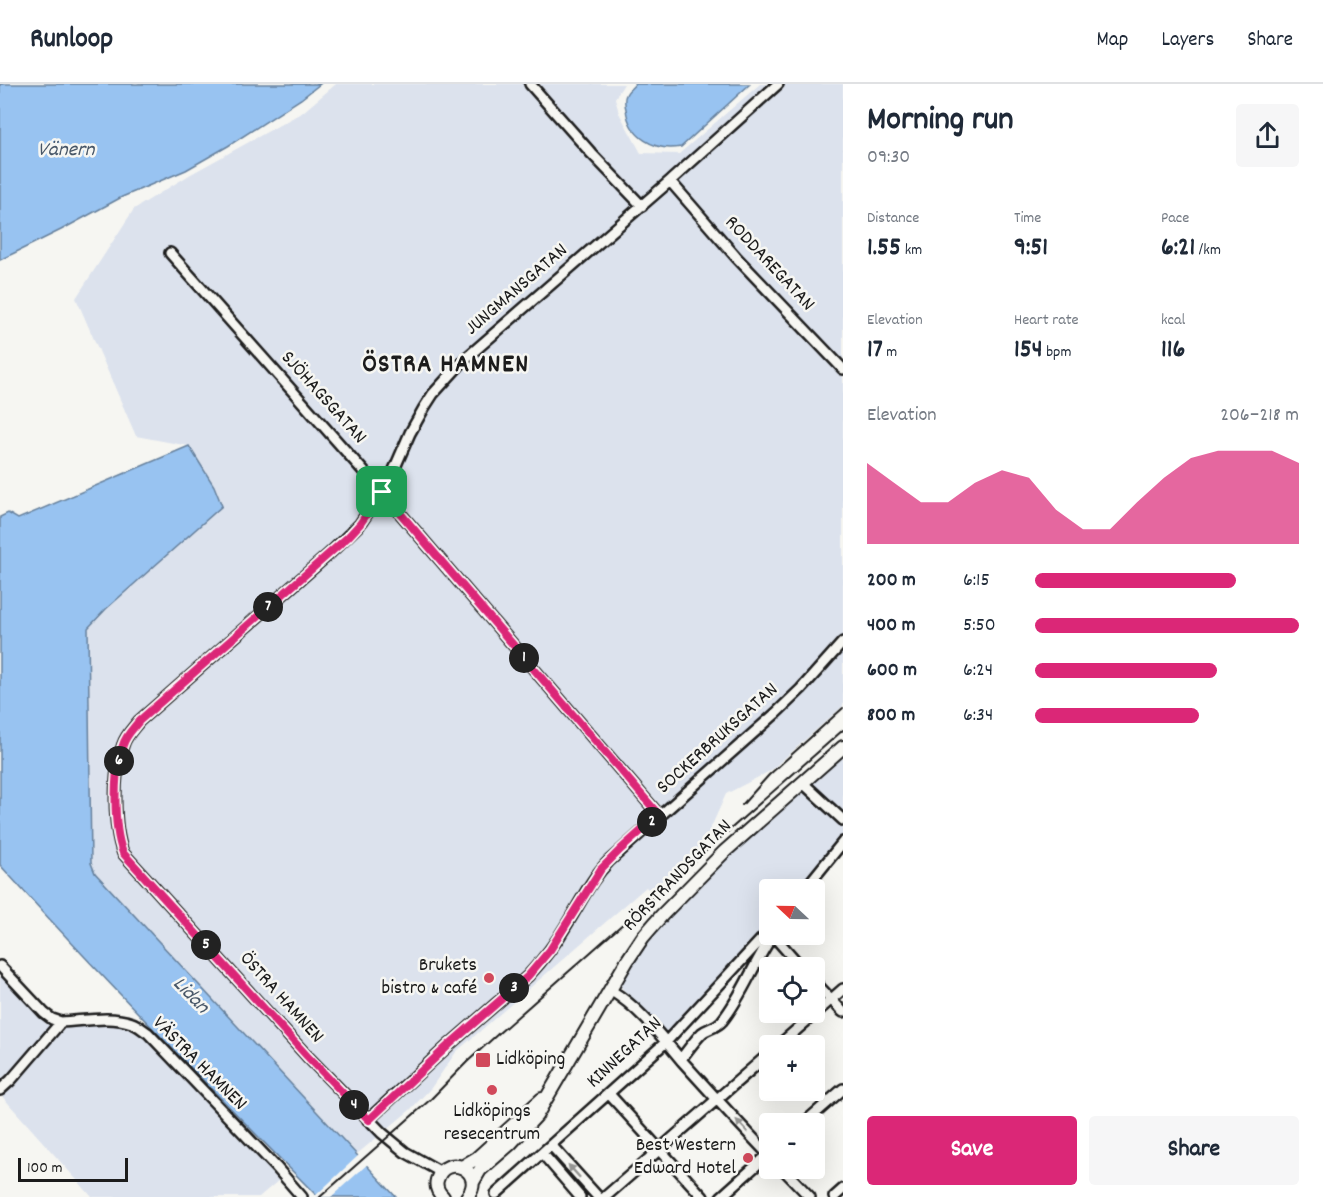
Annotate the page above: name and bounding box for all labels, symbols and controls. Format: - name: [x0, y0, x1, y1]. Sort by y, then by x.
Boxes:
- text: Runloop: [30, 21, 113, 61]
- text: Map: [1097, 26, 1128, 56]
- text: Layers: [1161, 26, 1214, 56]
- text: Share: [1247, 26, 1293, 56]
- text: Morning run: [867, 98, 1014, 145]
- button: share: [1236, 104, 1299, 167]
- water label: Vänern: [37, 136, 96, 166]
- text: 09:30: [867, 144, 910, 172]
- text: Distance: [867, 207, 919, 230]
- text: Time: [1014, 207, 1041, 230]
- text: Pace: [1161, 207, 1189, 230]
- street label: RODDAREGATAN: [717, 210, 821, 318]
- text: 1.55: [867, 230, 901, 267]
- text: 9:51: [1014, 230, 1048, 267]
- text: 6:21: [1161, 230, 1195, 267]
- street label: JUNGMANSGATAN: [459, 237, 575, 343]
- text: km: [901, 239, 922, 262]
- text: /km: [1195, 239, 1221, 262]
- text: Elevation: [867, 309, 923, 332]
- text: Heart rate: [1014, 309, 1079, 332]
- text: kcal: [1161, 309, 1185, 332]
- text: 17: [867, 332, 883, 369]
- text: 154: [1014, 332, 1043, 369]
- text: 116: [1161, 332, 1185, 369]
- text: m: [883, 341, 897, 364]
- text: bpm: [1043, 341, 1072, 364]
- street label: SJÖHAGSGATAN: [273, 345, 373, 451]
- district label: ÖSTRA HAMNEN: [362, 347, 530, 384]
- text: Elevation: [867, 402, 937, 430]
- text: 206–218 m: [1220, 402, 1299, 430]
- pin: [356, 466, 407, 517]
- icon: arrive: [365, 475, 398, 508]
- text: 200 m: [867, 567, 916, 595]
- text: 6:15: [963, 567, 990, 595]
- pin: 7: [253, 592, 283, 622]
- text: 7: [265, 595, 271, 618]
- text: 400 m: [867, 612, 915, 640]
- text: 5:50: [963, 612, 996, 640]
- pin: 1: [509, 643, 539, 673]
- text: 1: [522, 646, 526, 669]
- text: 600 m: [867, 657, 917, 685]
- text: 6:24: [963, 657, 993, 685]
- street label: SOCKERBRUKSGATAN: [651, 677, 785, 801]
- text: 800 m: [867, 702, 915, 730]
- text: 6:34: [963, 702, 993, 730]
- pin: 6: [104, 746, 134, 776]
- text: 6: [115, 749, 123, 772]
- pin: 2: [637, 807, 667, 837]
- text: 2: [649, 810, 656, 833]
- street label: RÖRSTRANDSGATAN: [617, 814, 739, 938]
- north arrow: [759, 879, 825, 945]
- map controls: [759, 879, 825, 1179]
- pin: 5: [191, 930, 221, 960]
- text: 5: [202, 933, 210, 956]
- street label: ÖSTRA HAMNEN: [232, 946, 330, 1050]
- place label: Brukets bistro & café: [382, 952, 477, 1003]
- button: locate: [759, 957, 825, 1023]
- water label: Lidan: [165, 971, 216, 1022]
- marker: Brukets bistro & café: [482, 971, 496, 985]
- pin: 3: [499, 973, 529, 1003]
- text: 3: [510, 976, 518, 999]
- street label: VÄSTRA HAMNEN: [145, 1010, 253, 1118]
- street label: KINNEGATAN: [581, 1011, 669, 1095]
- button: +: [759, 1035, 825, 1101]
- place label: Lidköping: [496, 1046, 565, 1074]
- marker: Lidköping: [474, 1051, 492, 1069]
- marker: Lidköpings resecentrum: [485, 1083, 499, 1097]
- pin: 4: [339, 1090, 369, 1120]
- text: 4: [351, 1093, 357, 1116]
- place label: Lidköpings resecentrum: [444, 1098, 540, 1149]
- button: −: [759, 1113, 825, 1179]
- button: Save: [867, 1116, 1077, 1185]
- button: Share: [1089, 1116, 1299, 1185]
- one-way arrow: [735, 1119, 749, 1134]
- place label: Best Western Edward Hotel: [634, 1132, 736, 1183]
- marker: Best Western Edward Hotel: [741, 1151, 755, 1165]
- scale bar: [18, 1155, 128, 1182]
- text: 100 m: [27, 1157, 63, 1180]
- one-way arrow: [568, 1164, 581, 1179]

